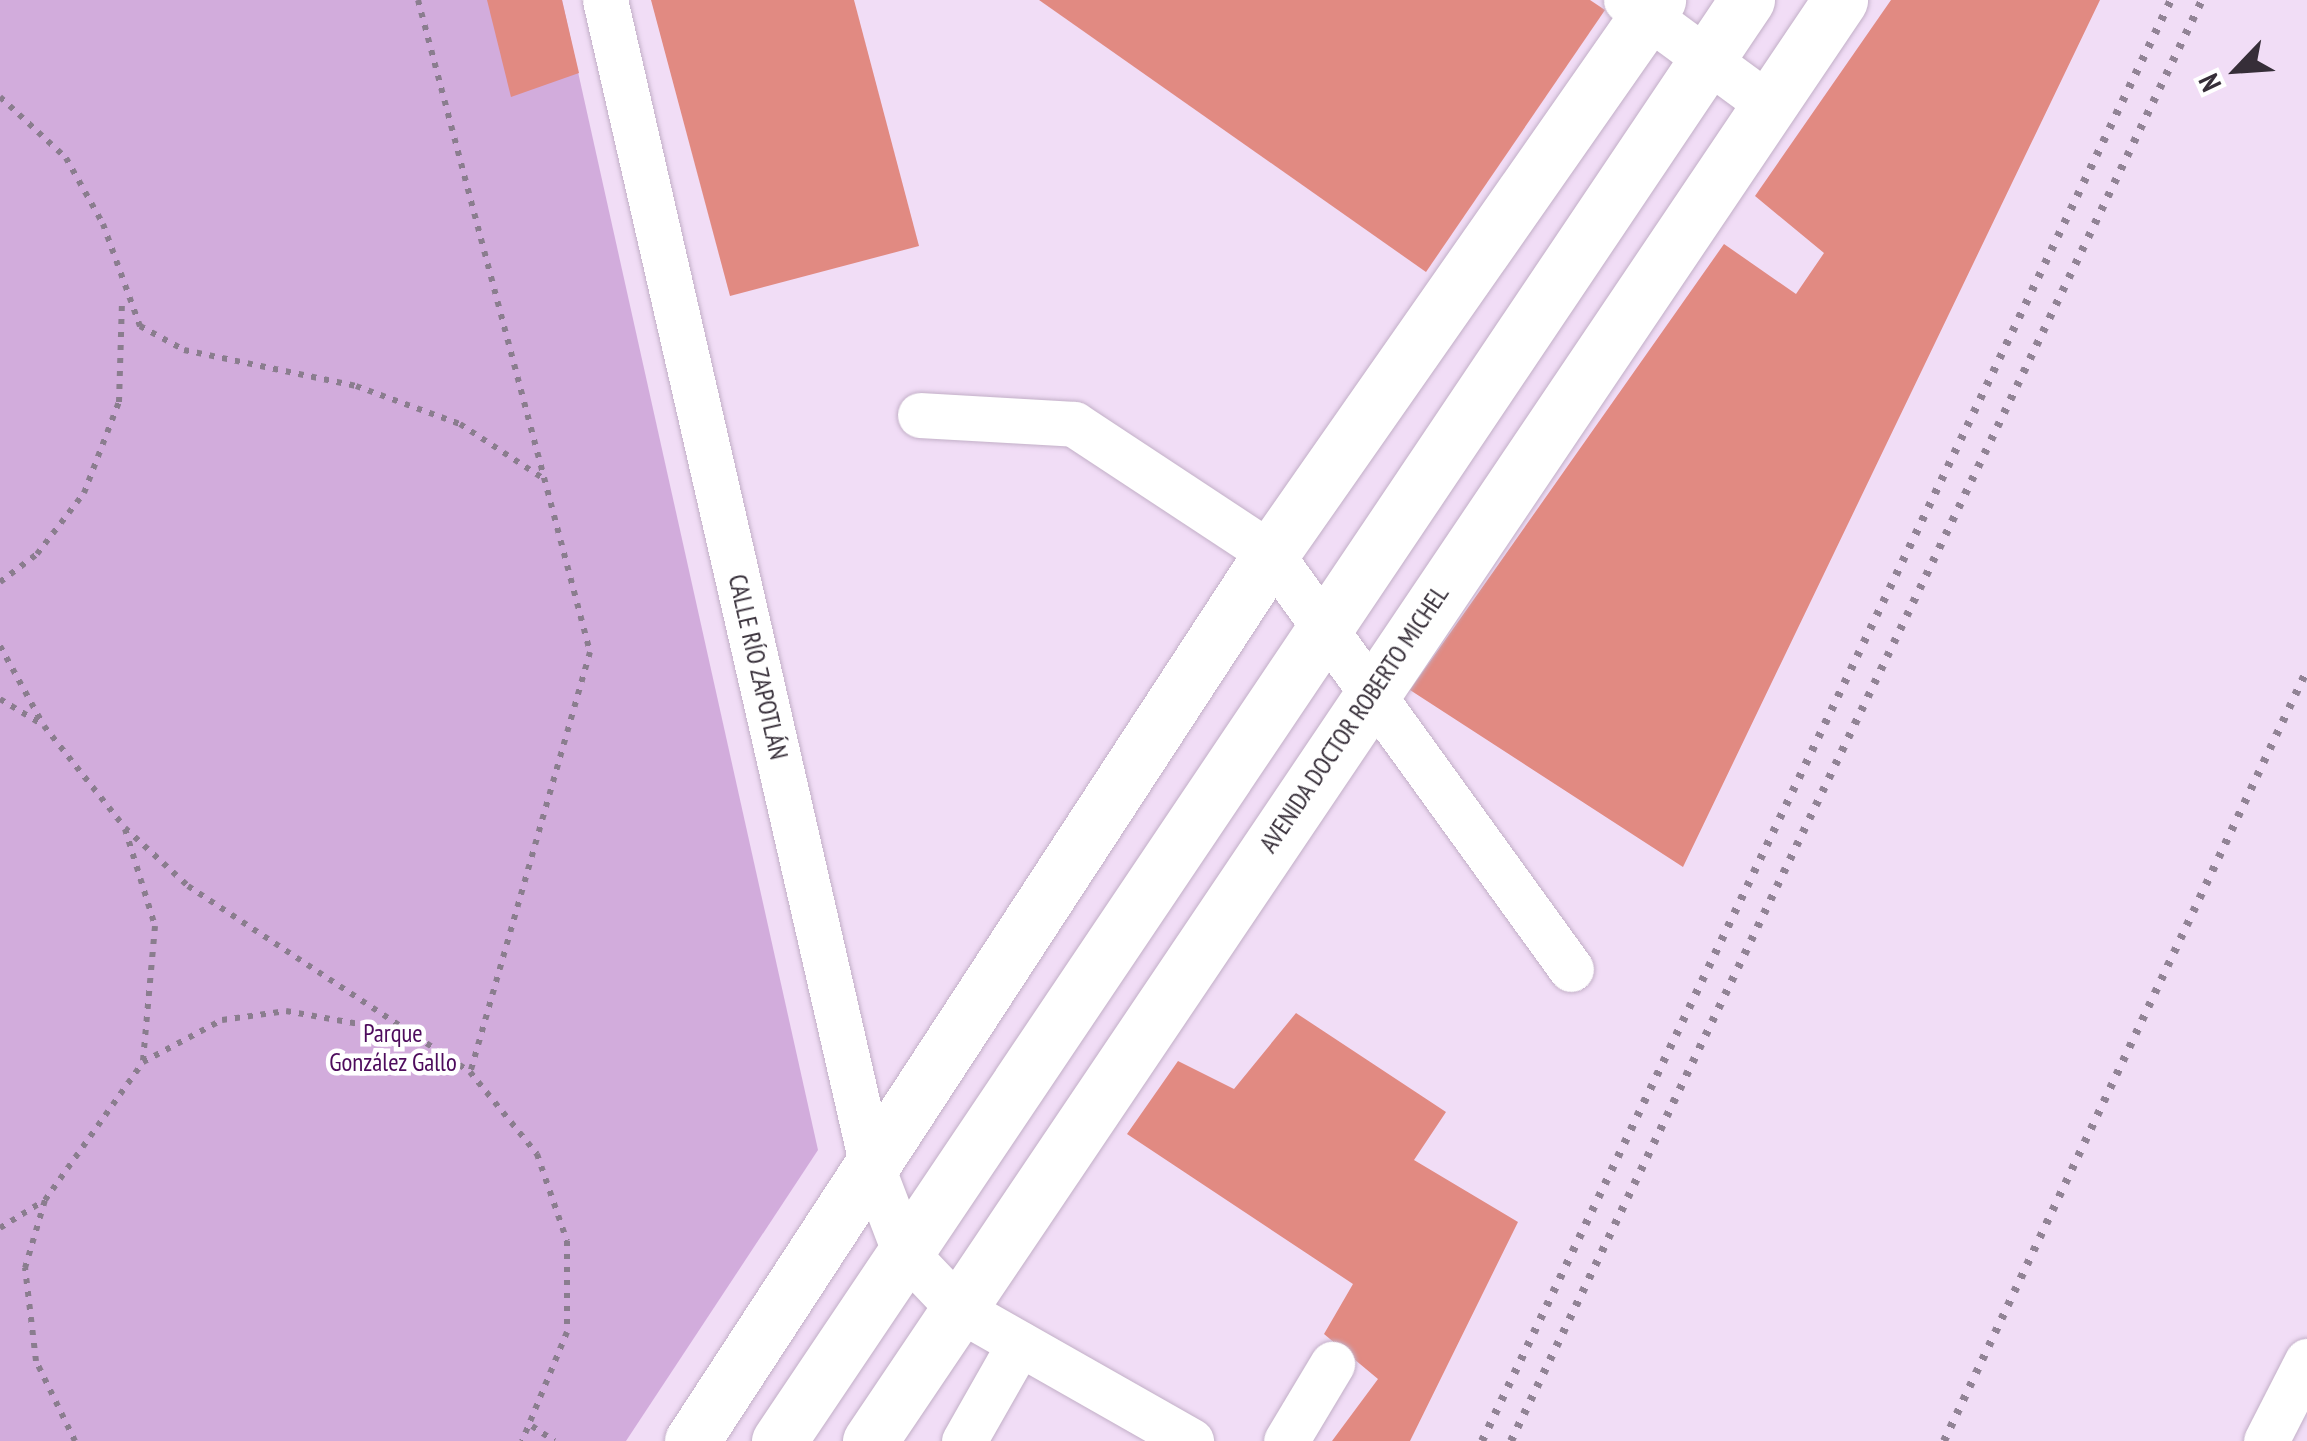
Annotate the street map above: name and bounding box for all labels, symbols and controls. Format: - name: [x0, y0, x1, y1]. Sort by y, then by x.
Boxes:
- north arrow: [2187, 20, 2287, 120]
- text: N: [2189, 68, 2229, 98]
- street label: CALLE RÍO ZAPOTLÁN: [722, 571, 794, 763]
- street label: AVENIDA DOCTOR ROBERTO MICHEL: [1253, 579, 1455, 859]
- park label: Parque González Gallo: [329, 1019, 457, 1078]

